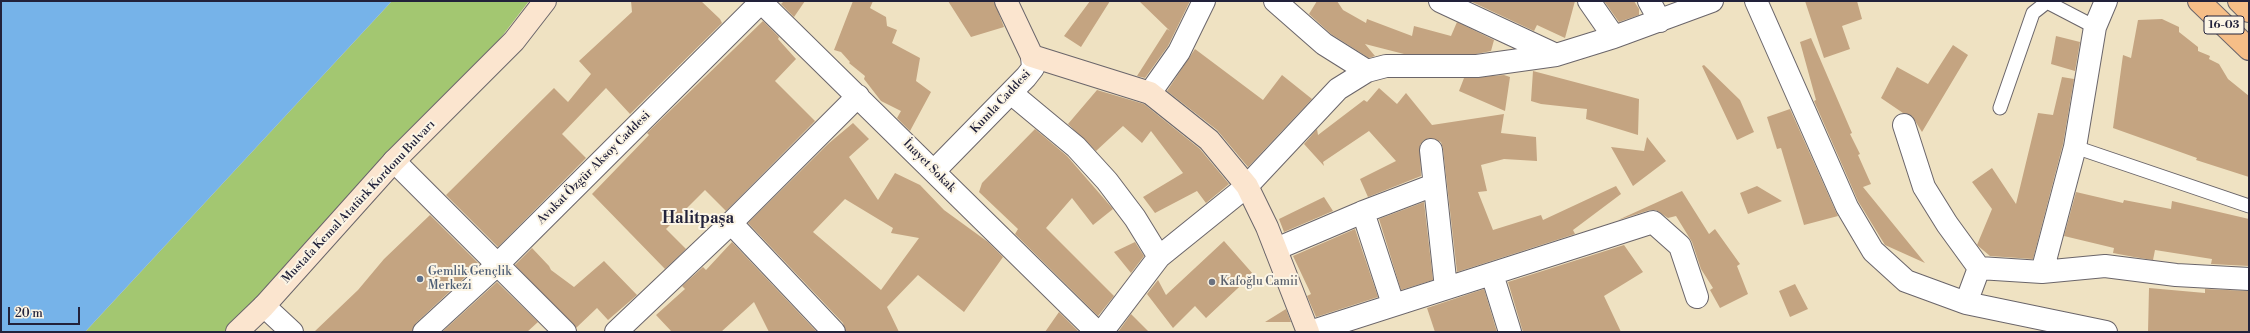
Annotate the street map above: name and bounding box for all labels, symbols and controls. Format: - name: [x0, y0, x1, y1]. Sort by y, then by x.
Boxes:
- road number: 16-03: [2204, 16, 2244, 34]
- street label: Kumla Caddesi: [968, 67, 1034, 137]
- street label: Avukat Özgür Aksoy Caddesi: [534, 108, 654, 228]
- street label: Mustafa Kemal Atatürk Kordonu Bulvarı: [279, 117, 439, 287]
- street label: İnayet Sokak: [900, 137, 958, 195]
- district label: Halitpaşa: [662, 209, 734, 229]
- place label: Gemlik Gençlik Merkezi: [428, 265, 511, 293]
- marker: Gemlik Gençlik Merkezi: [415, 274, 425, 284]
- place label: Kafoğlu Camii: [1220, 275, 1298, 289]
- marker: Kafoğlu Camii: [1207, 277, 1217, 287]
- scale bar: [10, 299, 82, 325]
- text: 20 m: [15, 306, 43, 321]

